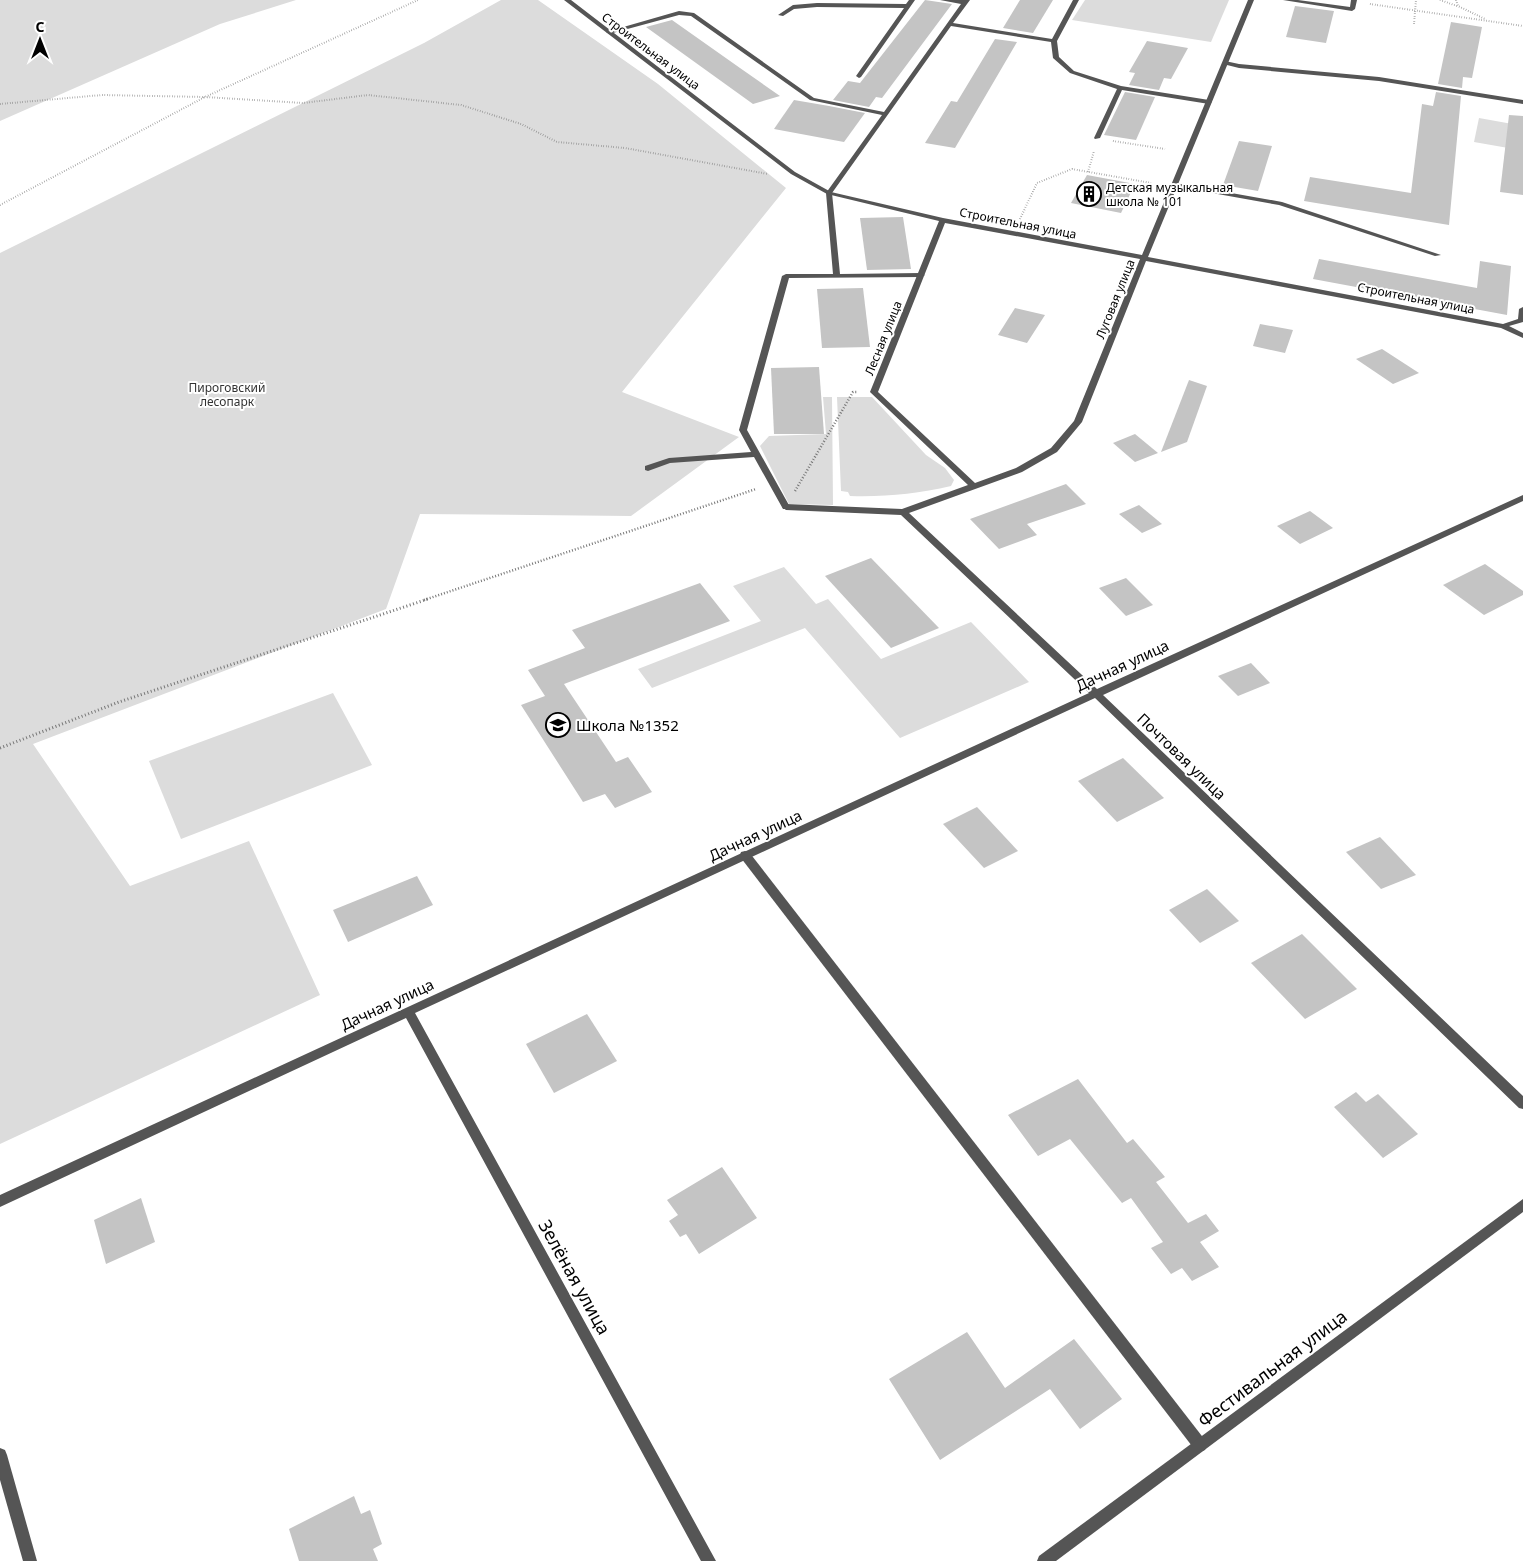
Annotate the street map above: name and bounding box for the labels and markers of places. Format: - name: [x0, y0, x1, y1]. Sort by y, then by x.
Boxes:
- place label: Детская музыкальная школа № 101: [1106, 179, 1233, 210]
- building icon: Детская музыкальная школа № 101: [1076, 181, 1102, 207]
- school or university icon: Школа №1352: [545, 712, 571, 738]
- place label: Школа №1352: [576, 715, 679, 735]

